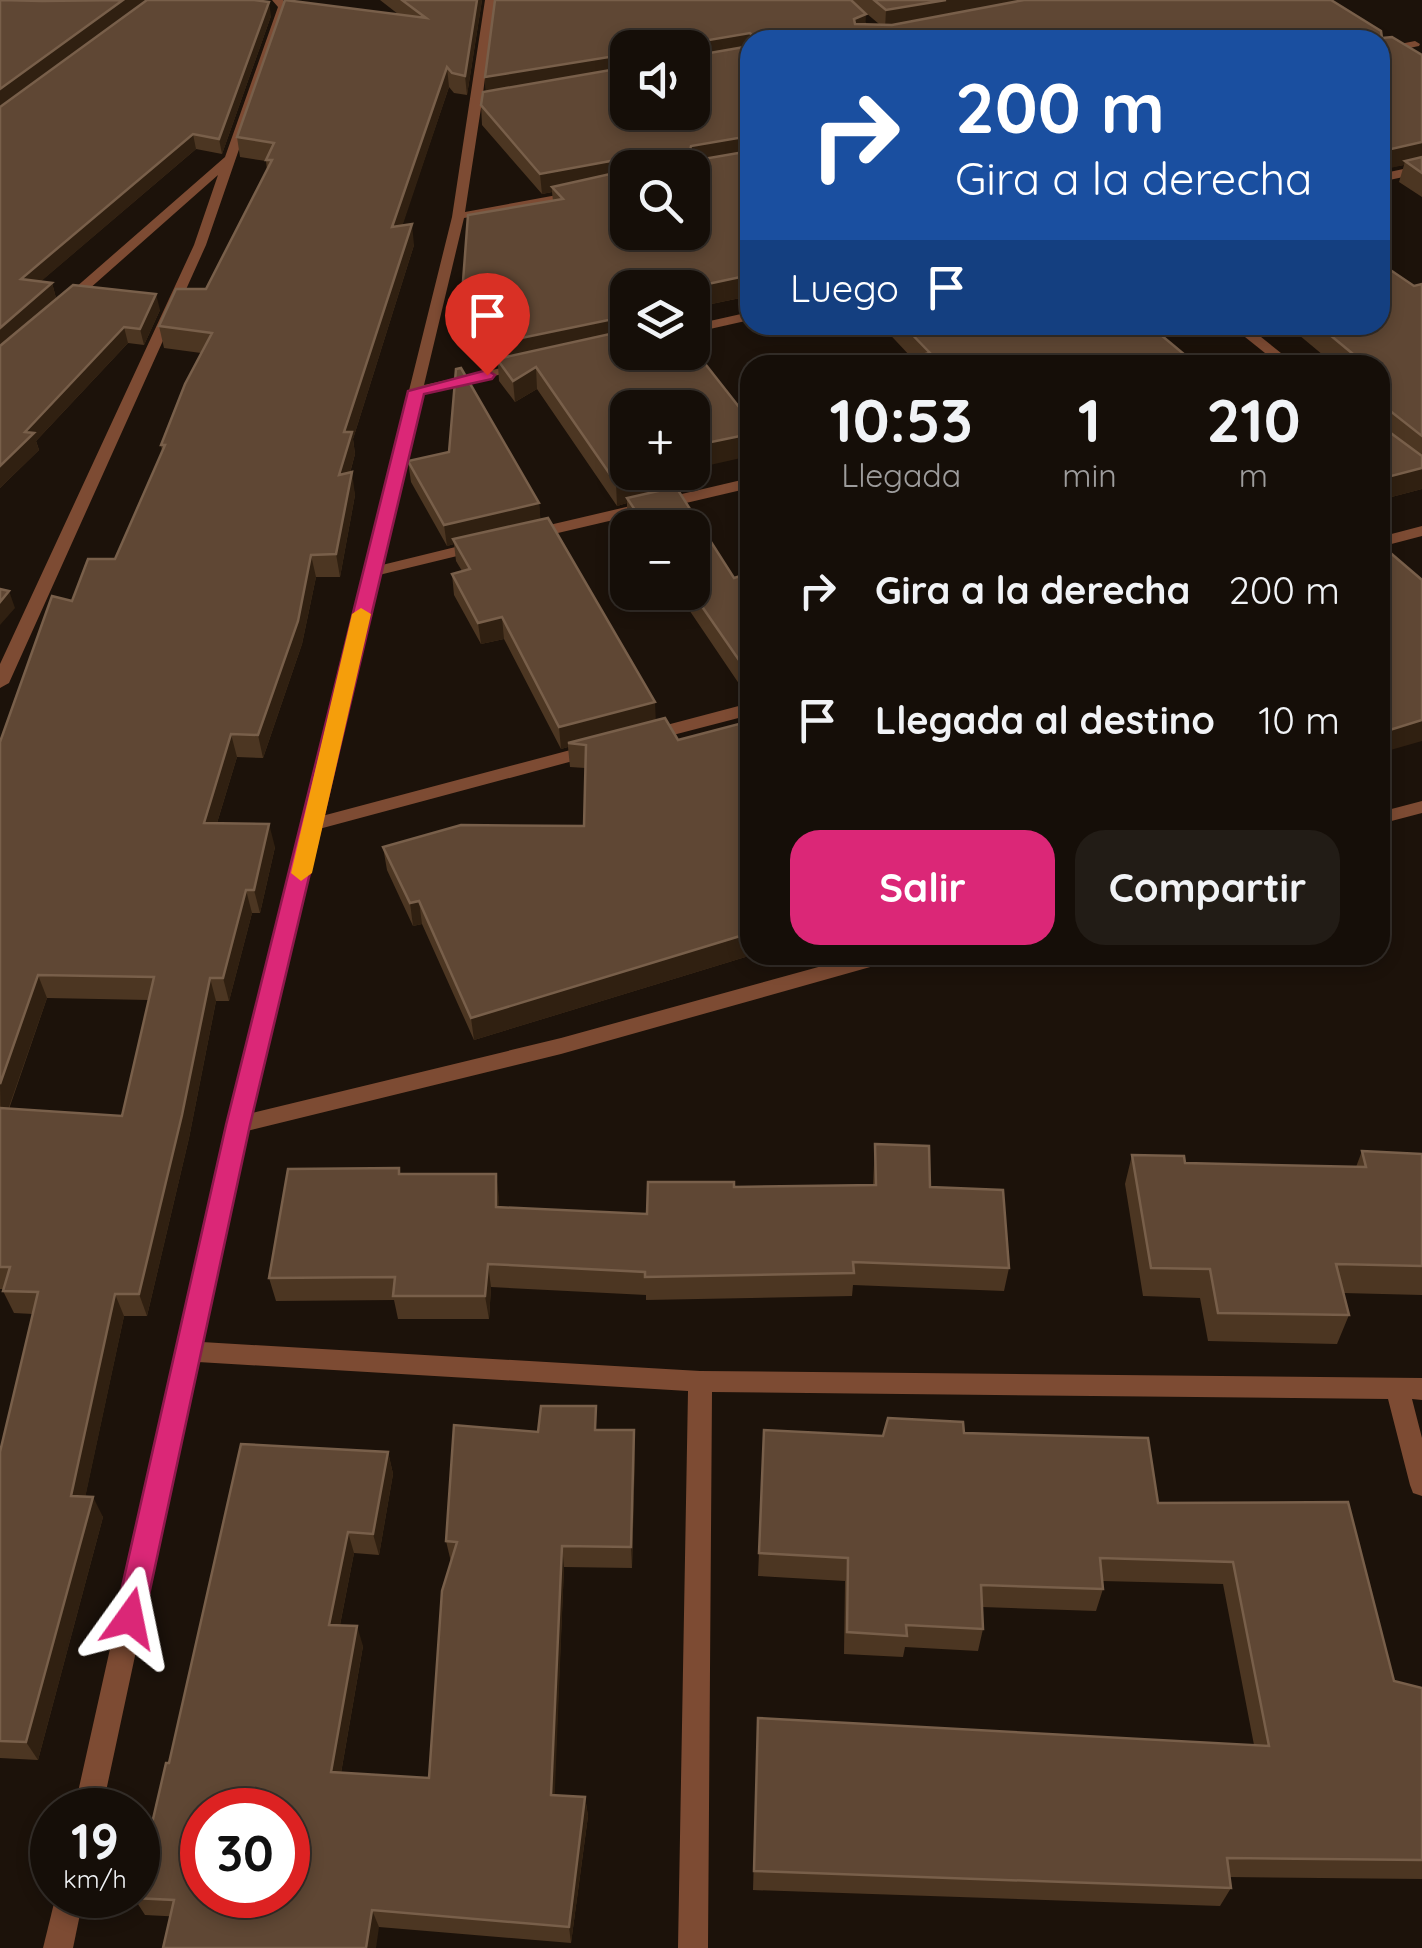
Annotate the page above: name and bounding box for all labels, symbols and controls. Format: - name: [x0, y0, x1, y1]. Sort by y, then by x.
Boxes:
- map controls: [610, 30, 710, 610]
- button: sound: [610, 30, 710, 130]
- text: 200 m: [955, 63, 1165, 151]
- icon: right: [790, 70, 920, 200]
- button: search: [610, 150, 710, 250]
- text: Gira a la derecha: [955, 150, 1312, 206]
- icon: arrive: [919, 260, 974, 315]
- text: Luego: [790, 264, 899, 312]
- button: layers: [610, 270, 710, 370]
- pin: [445, 273, 530, 376]
- icon: arrive: [460, 288, 515, 343]
- text: 10:53: [829, 382, 973, 457]
- text: 1: [1078, 382, 1101, 457]
- text: 210: [1206, 382, 1301, 457]
- button: +: [610, 390, 710, 490]
- text: Llegada: [841, 455, 961, 495]
- text: min: [1062, 455, 1117, 495]
- text: m: [1239, 455, 1268, 495]
- button: −: [610, 510, 710, 610]
- icon: right: [790, 563, 845, 618]
- text: Gira a la derecha: [875, 566, 1190, 614]
- text: 200 m: [1229, 566, 1340, 614]
- icon: arrive: [790, 693, 845, 748]
- text: Llegada al destino: [875, 696, 1215, 744]
- text: 10 m: [1258, 696, 1340, 744]
- button: Salir: [790, 830, 1055, 945]
- button: Compartir: [1075, 830, 1340, 945]
- position arrow: [78, 1566, 182, 1670]
- speed limit sign: 30: [180, 1788, 310, 1918]
- text: 19: [71, 1809, 119, 1872]
- text: km/h: [63, 1863, 127, 1894]

